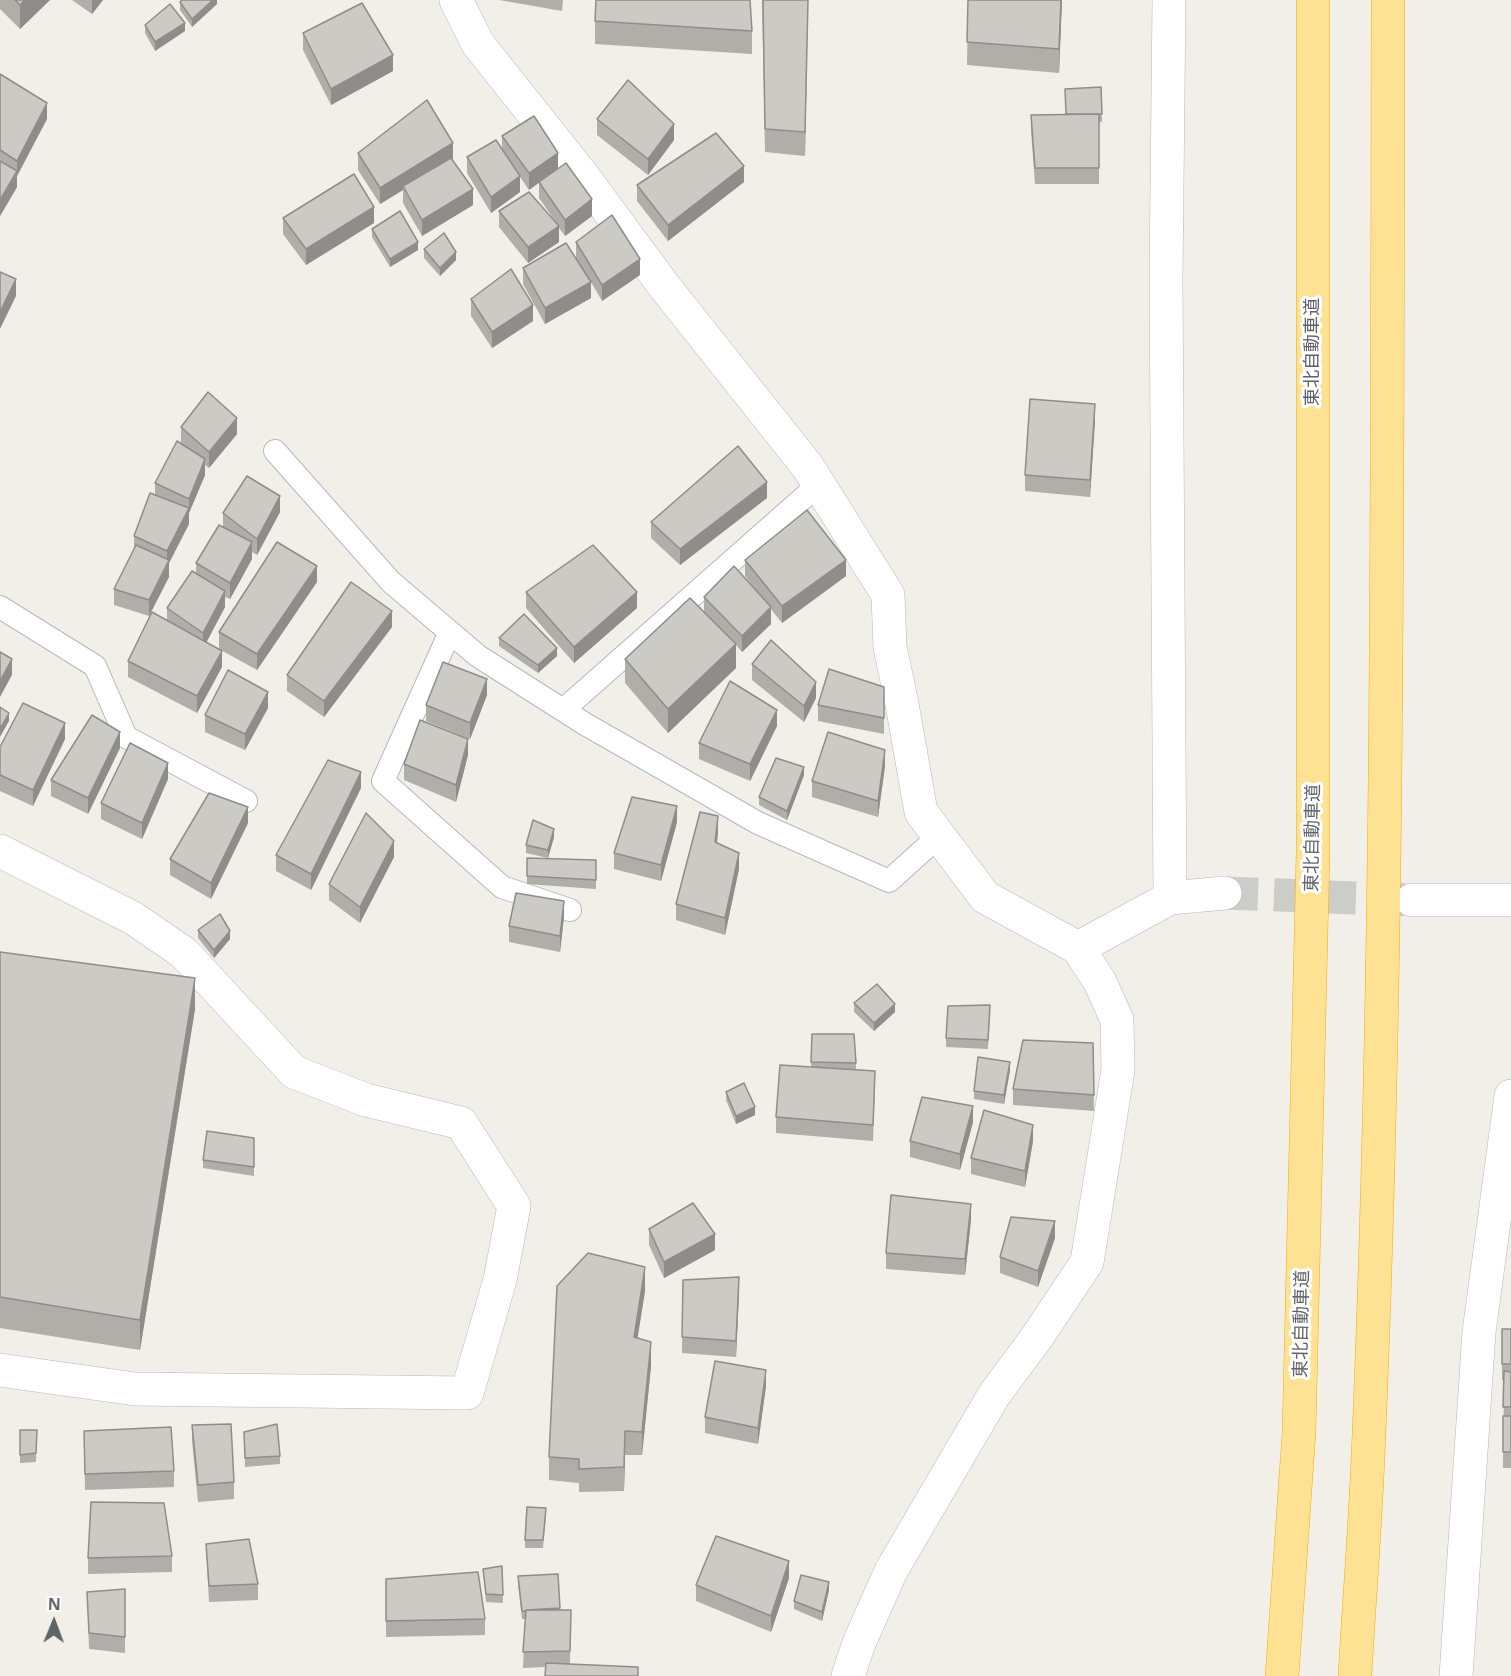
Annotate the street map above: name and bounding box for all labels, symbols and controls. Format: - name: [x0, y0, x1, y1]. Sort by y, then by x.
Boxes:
- street label: 東北自動車道: [1302, 298, 1324, 406]
- street label: 東北自動車道: [1301, 784, 1325, 892]
- street label: 東北自動車道: [1290, 1270, 1314, 1378]
- north arrow: [24, 1592, 84, 1652]
- text: N: [48, 1593, 61, 1615]

